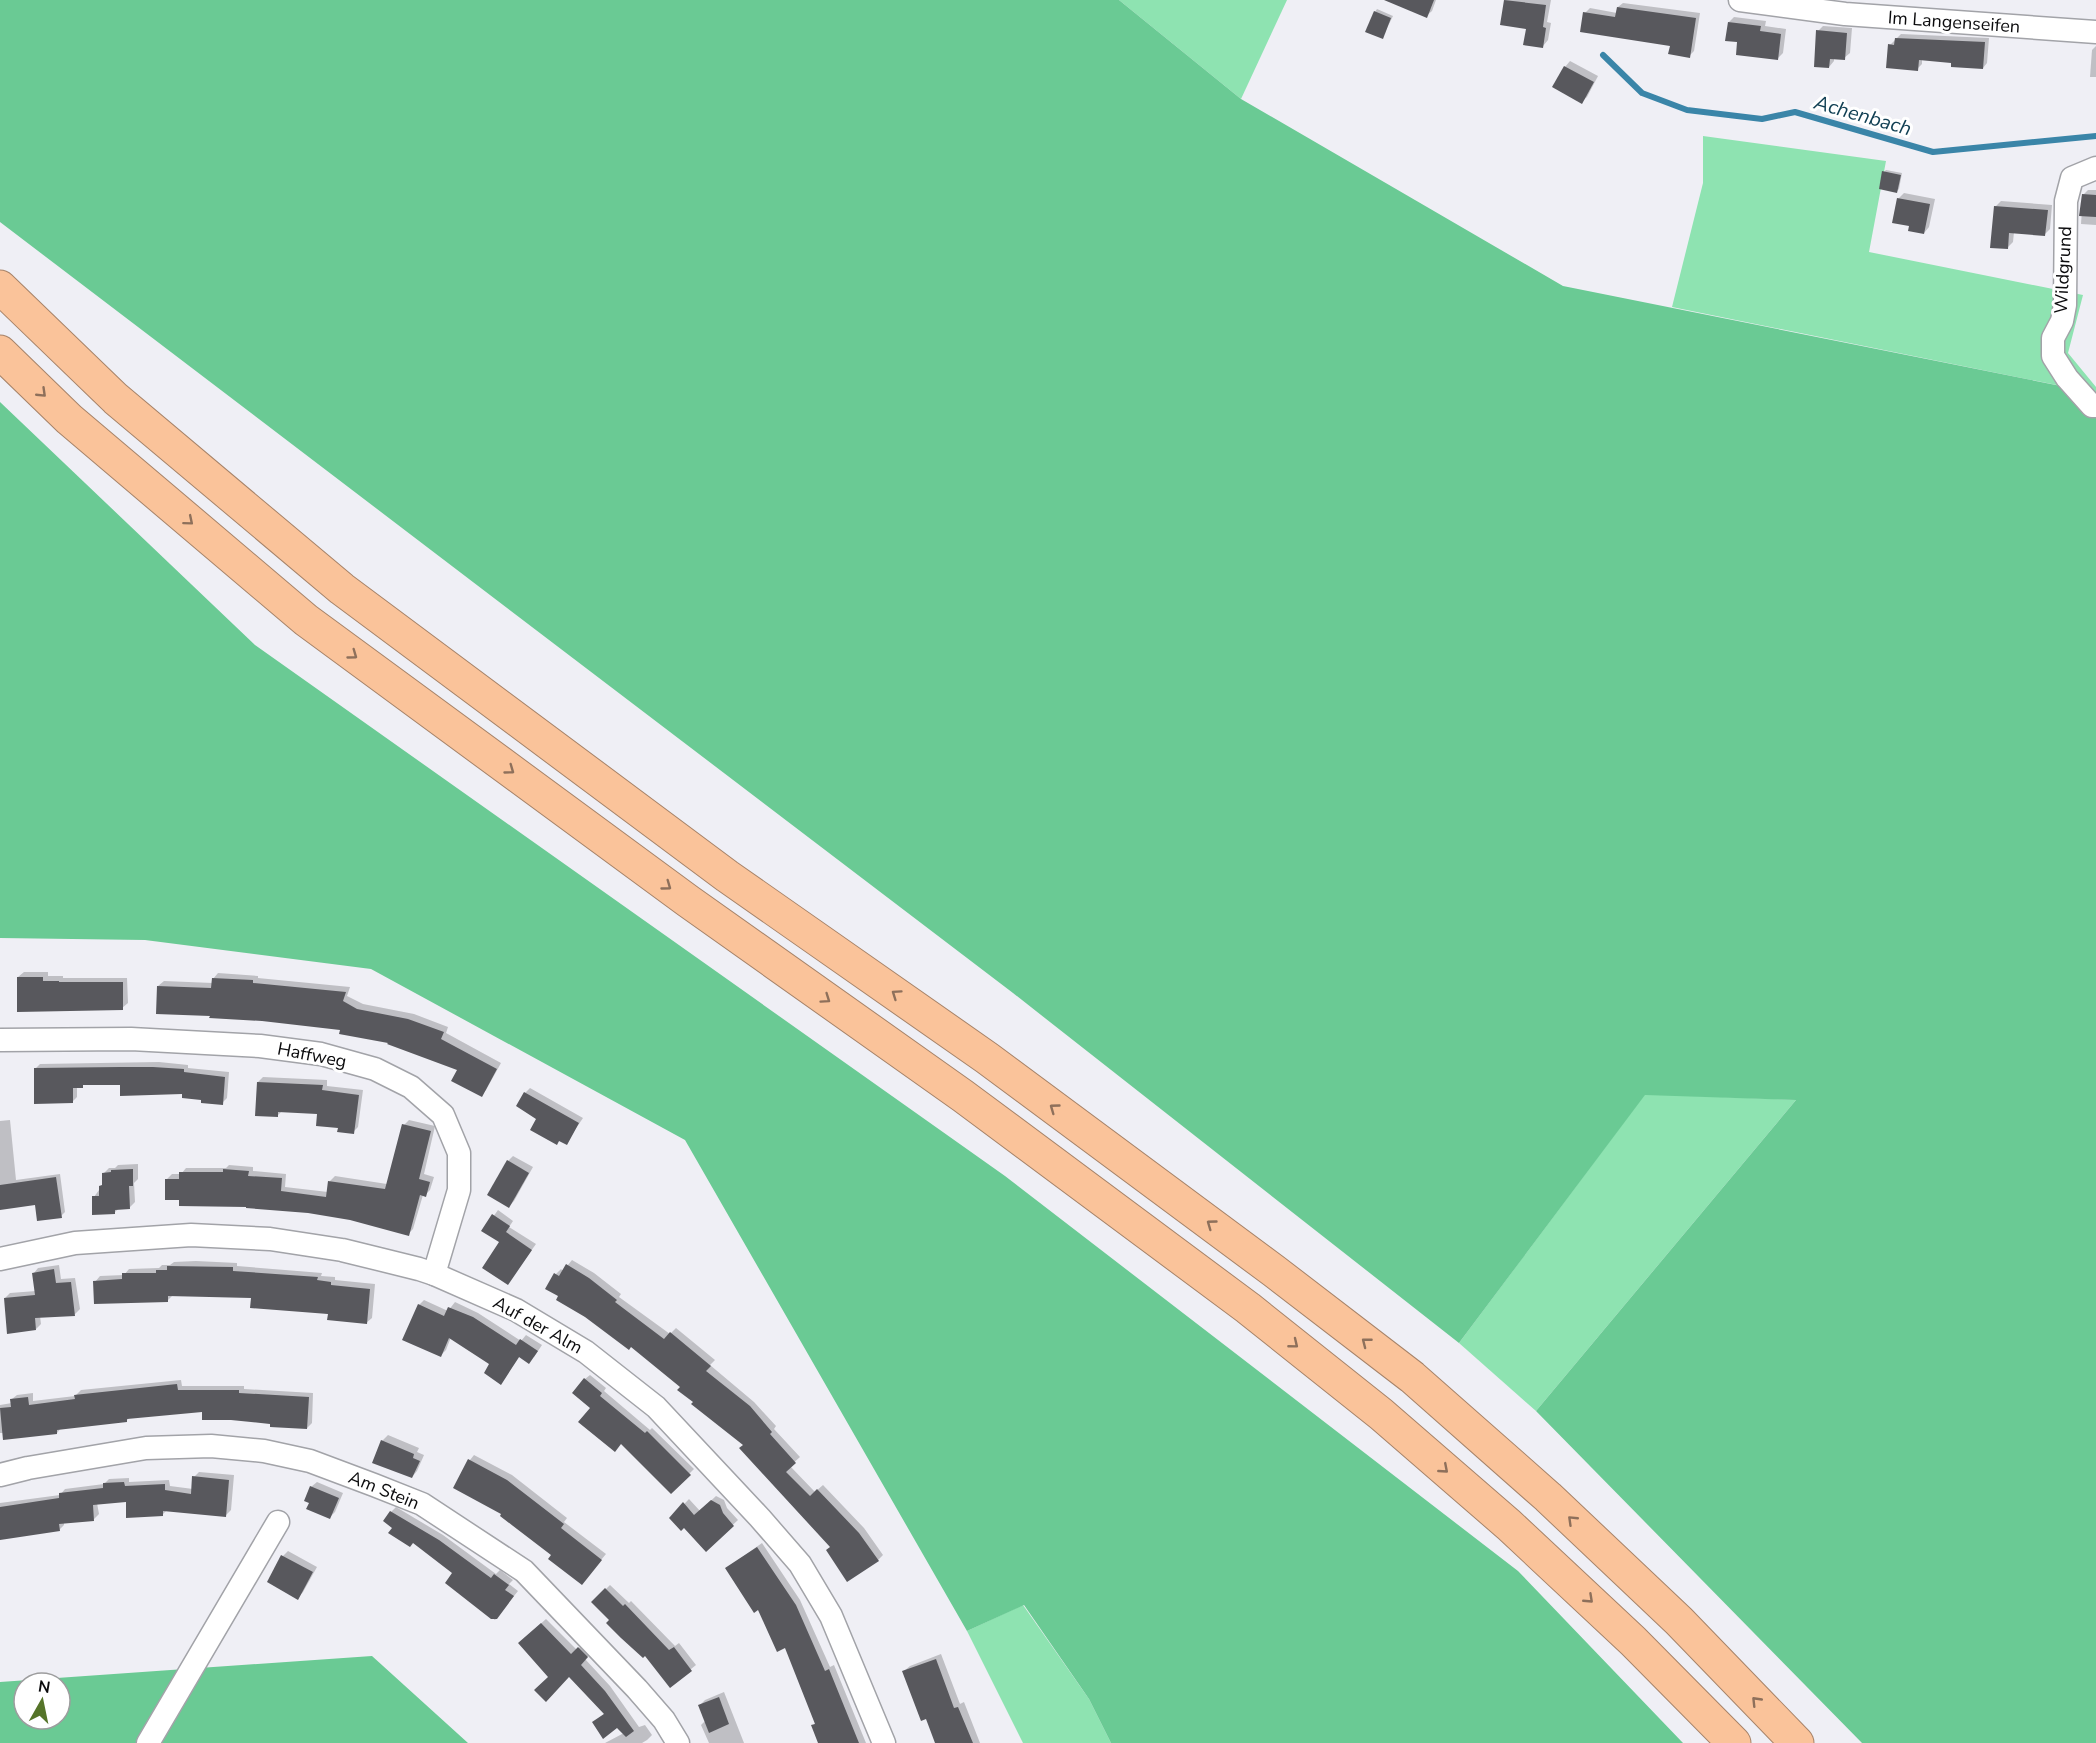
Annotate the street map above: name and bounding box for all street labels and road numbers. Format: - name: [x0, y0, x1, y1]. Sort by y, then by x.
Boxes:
- street label: Im Langenseifen: [1887, 5, 2021, 39]
- street label: Wildgrund: [2049, 226, 2077, 314]
- street label: Haffweg: [275, 1037, 349, 1073]
- street label: Auf der Alm: [489, 1291, 587, 1359]
- street label: Am Stein: [345, 1465, 423, 1515]

